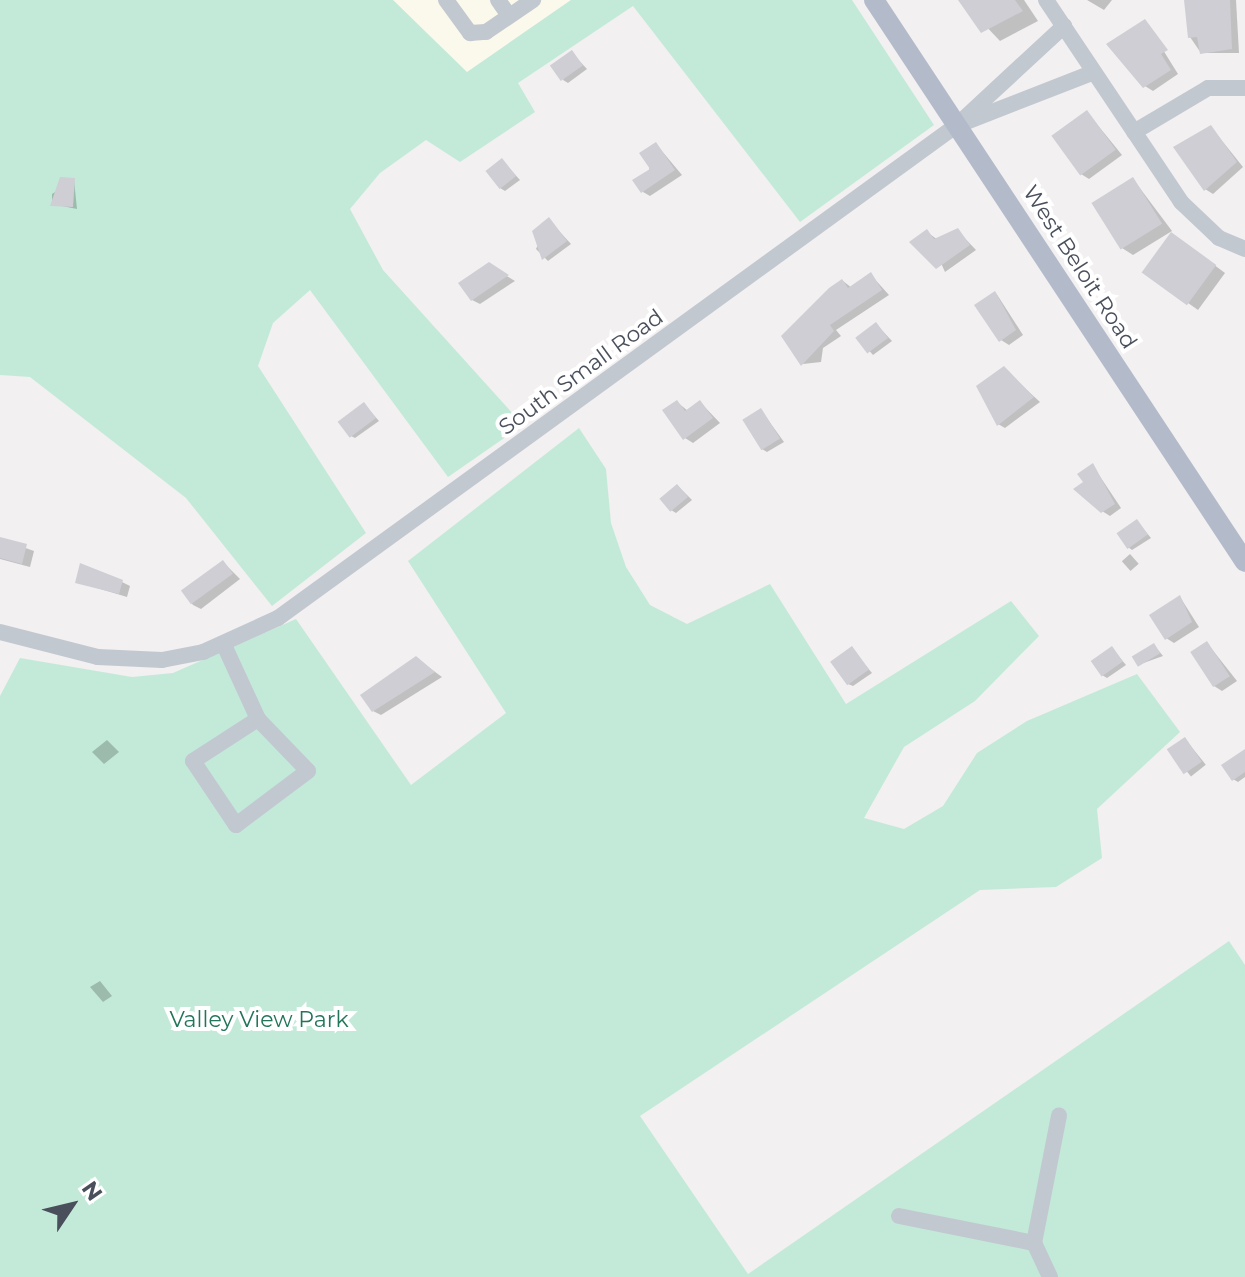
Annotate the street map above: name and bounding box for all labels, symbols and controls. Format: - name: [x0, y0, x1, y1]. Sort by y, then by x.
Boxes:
- street label: West Beloit Road: [1017, 180, 1143, 354]
- street label: South Small Road: [494, 304, 668, 440]
- park label: Valley View Park: [169, 1007, 349, 1033]
- north arrow: [32, 1165, 112, 1245]
- text: N: [76, 1176, 108, 1206]

